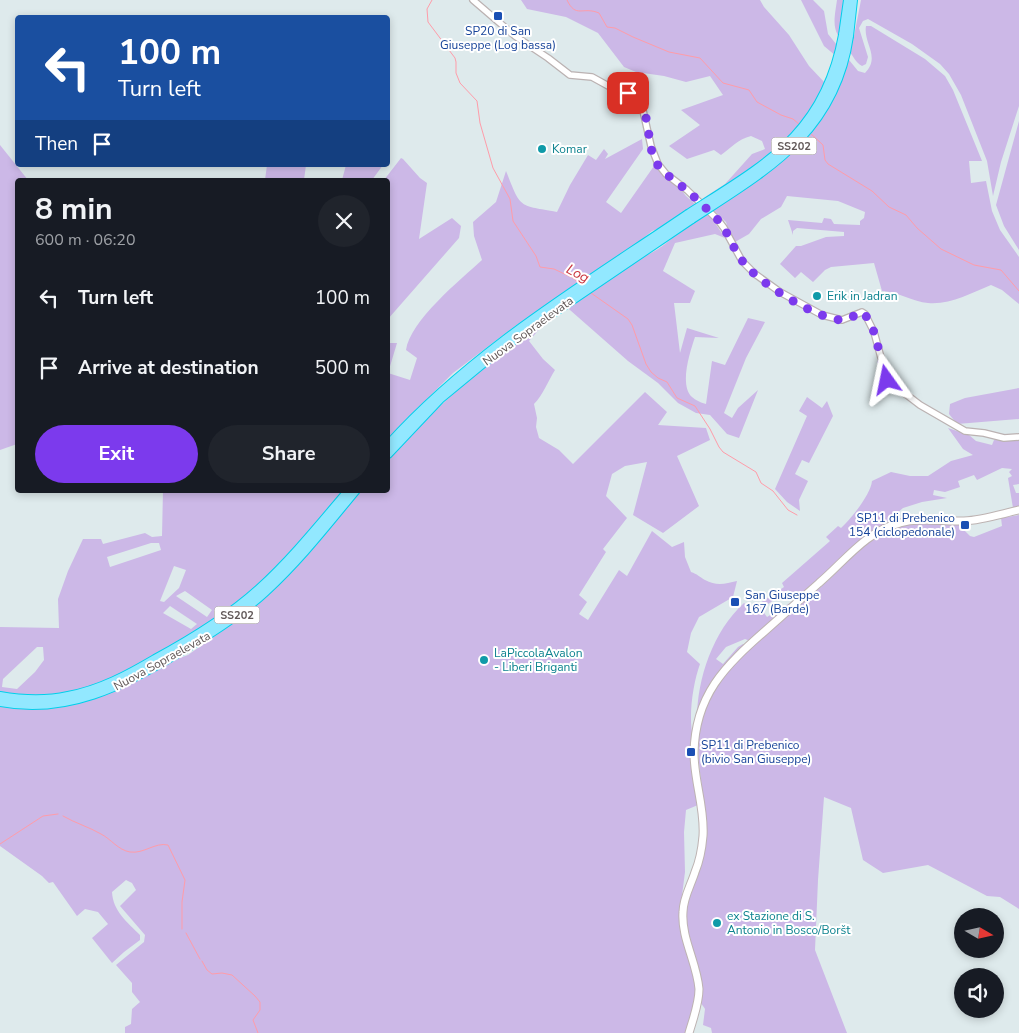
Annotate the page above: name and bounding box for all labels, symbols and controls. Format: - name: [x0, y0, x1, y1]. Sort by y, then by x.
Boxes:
- marker: SP20 di San Giuseppe (Log bassa): [492, 10, 504, 22]
- place label: SP20 di San Giuseppe (Log bassa): [440, 23, 556, 53]
- text: 100 m: [118, 29, 221, 76]
- icon: left: [35, 35, 100, 100]
- pin: [607, 72, 649, 114]
- text: Turn left: [118, 74, 201, 104]
- icon: arrive: [614, 79, 642, 107]
- icon: arrive: [88, 130, 116, 158]
- text: Then: [35, 131, 78, 157]
- road number: SS202: [772, 138, 816, 154]
- place label: Komar: [552, 141, 588, 157]
- marker: Komar: [536, 143, 548, 155]
- text: 8 min: [35, 189, 113, 230]
- button: close: [318, 195, 370, 247]
- text: 600 m · 06:20: [35, 229, 136, 251]
- water label: Log: [563, 260, 593, 287]
- icon: left: [35, 284, 63, 312]
- text: Turn left: [78, 285, 153, 311]
- text: 100 m: [315, 285, 370, 311]
- place label: Erik in Jadran: [827, 288, 898, 304]
- marker: Erik in Jadran: [811, 290, 823, 302]
- street label: Nuova Sopraelevata: [479, 293, 577, 369]
- position arrow: [860, 353, 912, 405]
- icon: arrive: [35, 354, 63, 382]
- text: Arrive at destination: [78, 355, 259, 381]
- text: 500 m: [315, 355, 370, 381]
- button: Exit: [35, 425, 198, 483]
- button: Share: [208, 425, 370, 483]
- place label: SP11 di Prebenico 154 (ciclopedonale): [849, 510, 955, 540]
- marker: SP11 di Prebenico 154 (ciclopedonale): [959, 519, 971, 531]
- place label: San Giuseppe 167 (Barde): [745, 587, 819, 617]
- marker: San Giuseppe 167 (Barde): [729, 596, 741, 608]
- road number: SS202: [214, 606, 260, 624]
- street label: Nuova Sopraelevata: [111, 628, 213, 694]
- place label: LaPiccolaAvalon - Liberi Briganti: [494, 645, 583, 675]
- marker: LaPiccolaAvalon - Liberi Briganti: [478, 654, 490, 666]
- place label: SP11 di Prebenico (bivio San Giuseppe): [701, 737, 811, 767]
- marker: SP11 di Prebenico (bivio San Giuseppe): [685, 746, 697, 758]
- place label: ex Stazione di S. Antonio in Bosco/Boršt: [727, 908, 851, 938]
- north arrow: [954, 908, 1004, 958]
- map controls: [954, 908, 1004, 1018]
- marker: ex Stazione di S. Antonio in Bosco/Boršt: [711, 917, 723, 929]
- button: sound: [954, 968, 1004, 1018]

